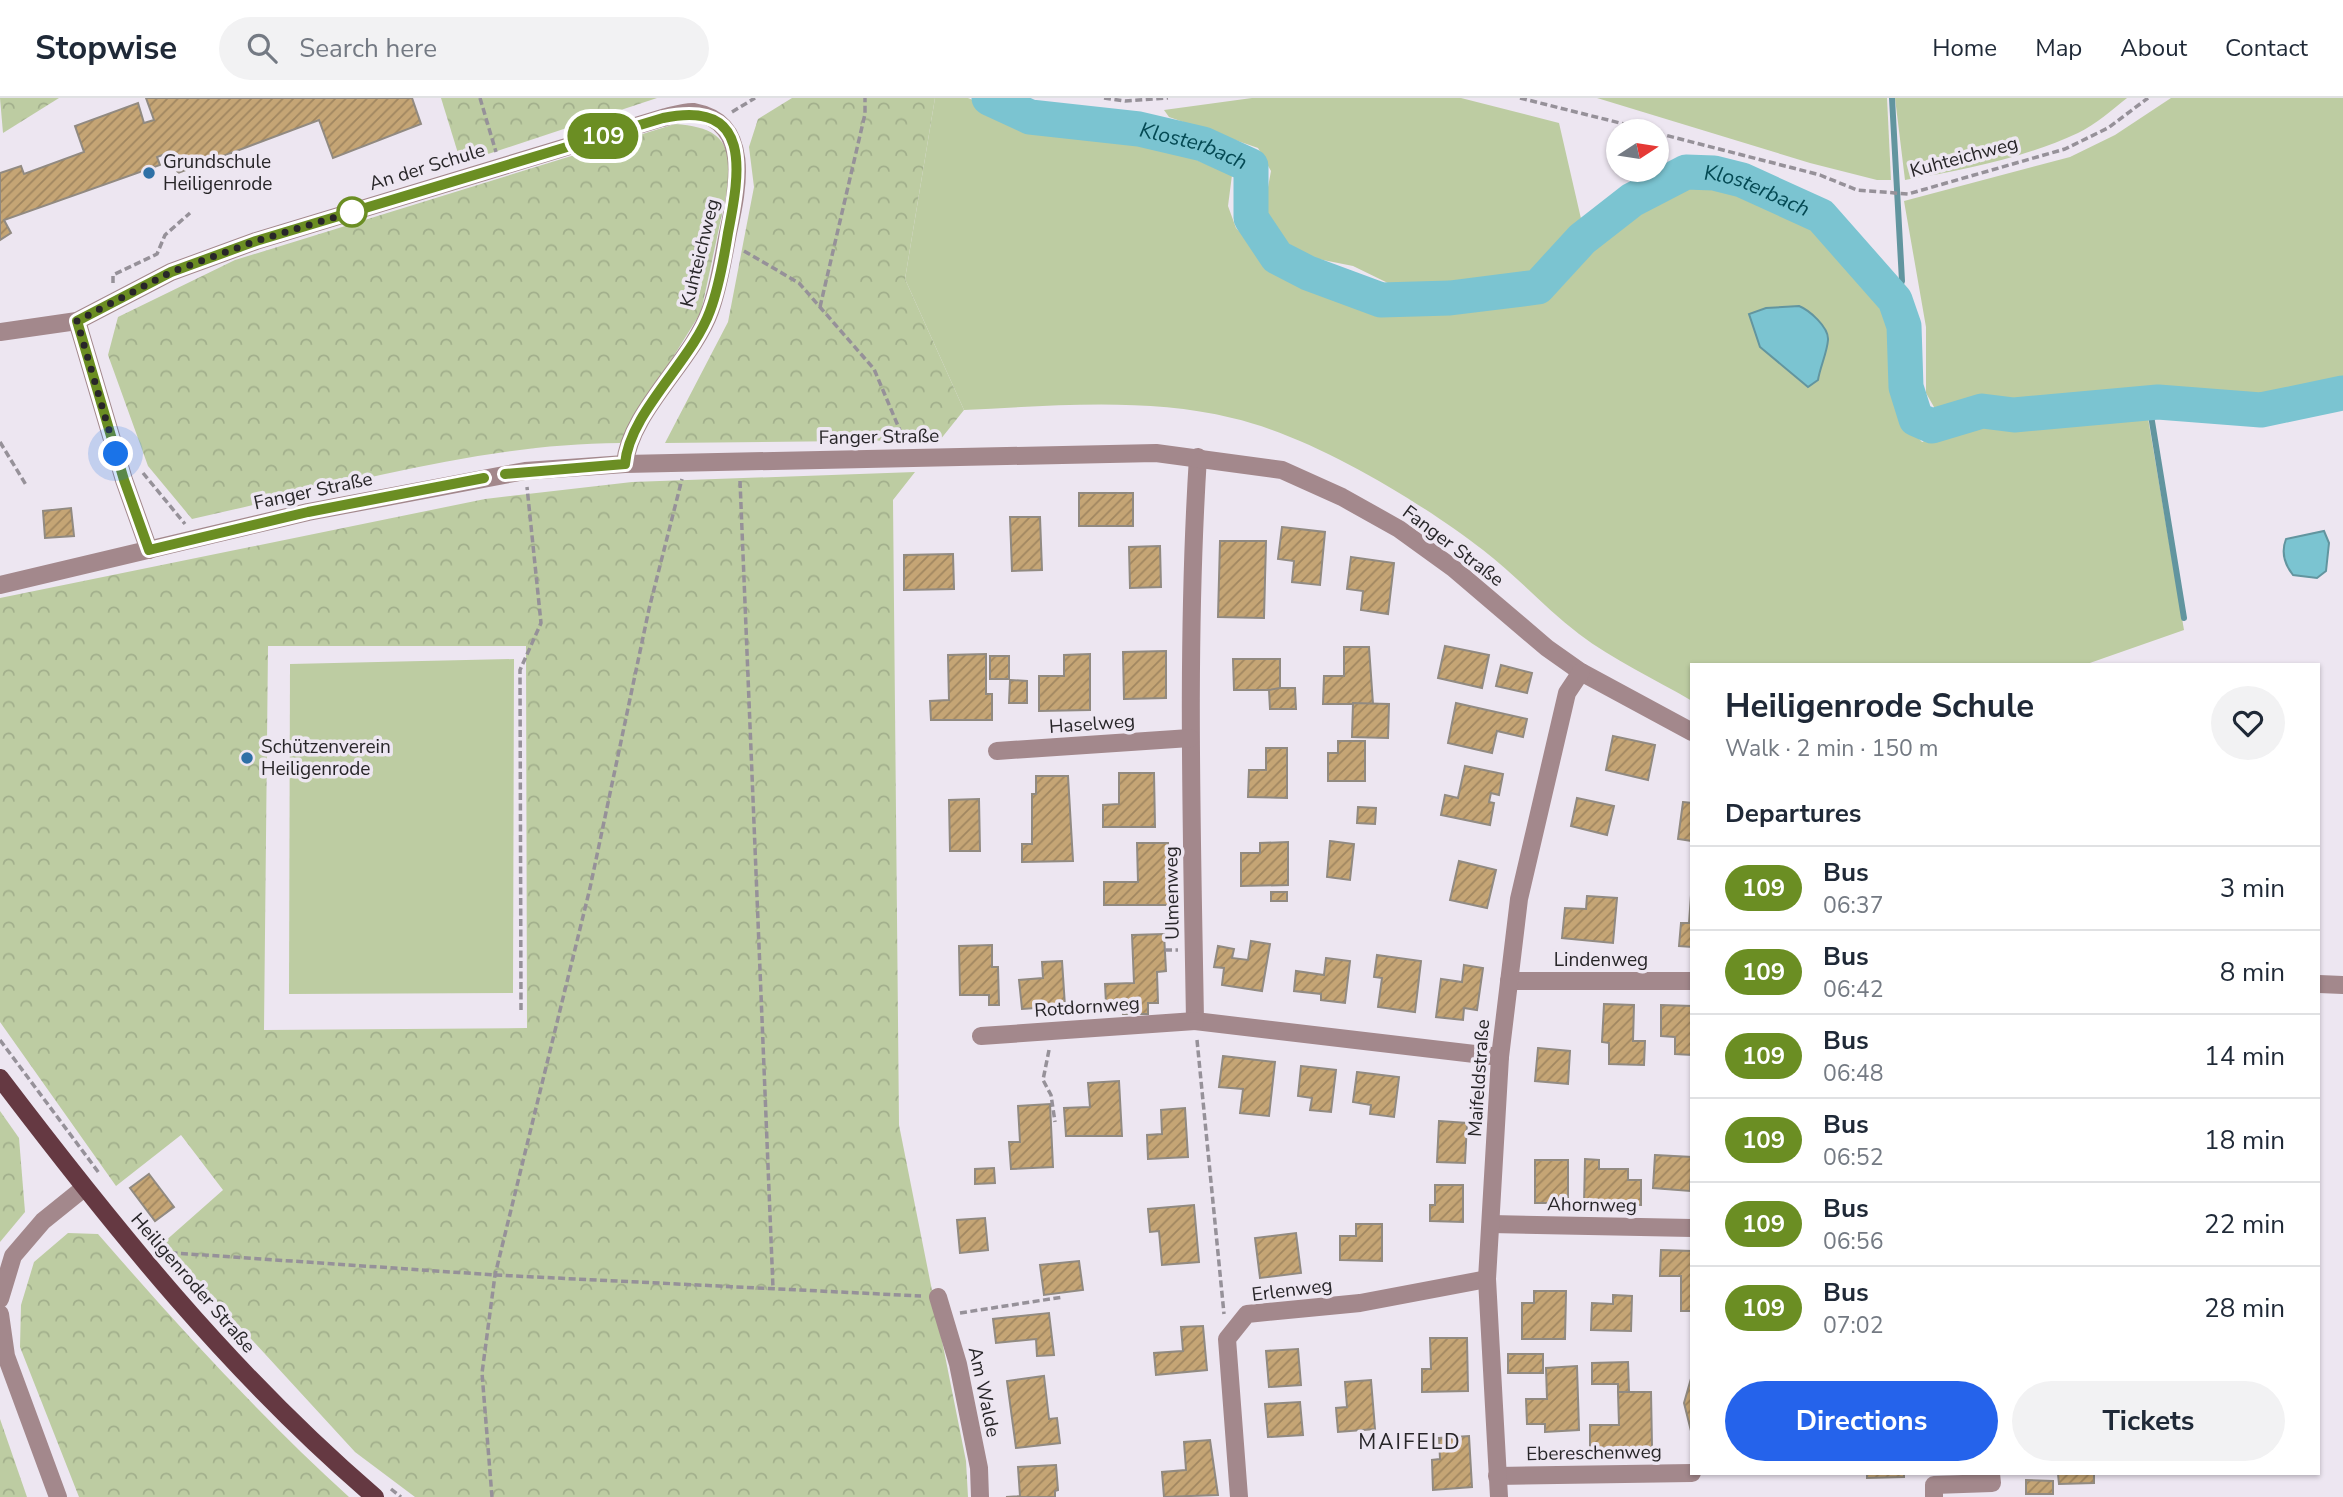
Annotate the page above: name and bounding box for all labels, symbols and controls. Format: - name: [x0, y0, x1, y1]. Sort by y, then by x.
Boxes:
- search box: [219, 17, 709, 80]
- text: Stopwise: [35, 26, 177, 71]
- icon: search: [243, 29, 281, 67]
- text: Search here: [299, 31, 437, 66]
- text: Home: [1932, 32, 1997, 64]
- text: Map: [2035, 32, 2082, 64]
- text: About: [2120, 32, 2187, 64]
- text: Contact: [2225, 32, 2308, 64]
- line badge: 109: [563, 113, 643, 159]
- water label: Klosterbach: [1137, 116, 1252, 176]
- north arrow: [1606, 119, 1670, 182]
- map controls: [1606, 119, 1669, 182]
- text: 109: [581, 120, 625, 152]
- street label: Kuhteichweg: [1907, 130, 2021, 184]
- street label: An der Schule: [366, 137, 488, 197]
- place label: Grundschule Heiligenrode: [163, 149, 272, 197]
- water label: Klosterbach: [1703, 159, 1814, 223]
- marker: Grundschule Heiligenrode: [141, 165, 157, 181]
- street label: Kuhteichweg: [674, 196, 726, 310]
- unlabelled marker: [337, 197, 367, 227]
- street label: Fanger Straße: [818, 423, 940, 451]
- your location: [98, 436, 133, 471]
- street label: Fanger Straße: [251, 466, 375, 516]
- street label: Fanger Straße: [1397, 499, 1509, 593]
- text: Heiligenrode Schule: [1725, 684, 2034, 729]
- button: heart: [2211, 686, 2285, 760]
- street label: Haselweg: [1048, 708, 1136, 740]
- text: Walk · 2 min · 150 m: [1725, 733, 1938, 764]
- place label: Schützenverein Heiligenrode: [261, 734, 391, 782]
- marker: Schützenverein Heiligenrode: [239, 750, 255, 766]
- text: Departures: [1725, 796, 1861, 831]
- street label: Ulmenweg: [1158, 846, 1186, 940]
- text: Bus: [1823, 855, 1869, 890]
- text: 3 min: [2220, 871, 2285, 906]
- text: 109: [1742, 872, 1785, 904]
- text: 06:37: [1823, 890, 1883, 921]
- text: Bus: [1823, 939, 1869, 974]
- street label: Lindenweg: [1554, 947, 1648, 973]
- text: 8 min: [2220, 955, 2285, 990]
- text: 109: [1742, 956, 1785, 988]
- text: 06:42: [1823, 974, 1883, 1005]
- street label: Rotdornweg: [1033, 990, 1141, 1024]
- street label: Maifeldstraße: [1462, 1018, 1496, 1138]
- text: Bus: [1823, 1023, 1869, 1058]
- text: 14 min: [2204, 1039, 2285, 1074]
- text: 109: [1742, 1040, 1785, 1072]
- text: 06:48: [1823, 1058, 1883, 1089]
- text: Bus: [1823, 1107, 1869, 1142]
- text: 18 min: [2204, 1123, 2285, 1158]
- text: 109: [1742, 1124, 1785, 1156]
- text: 06:52: [1823, 1142, 1883, 1173]
- street label: Ahornweg: [1547, 1191, 1637, 1219]
- text: Bus: [1823, 1191, 1869, 1226]
- street label: Heiligenroder Straße: [125, 1207, 261, 1359]
- text: 22 min: [2204, 1207, 2285, 1242]
- text: 109: [1742, 1208, 1785, 1240]
- text: 06:56: [1823, 1226, 1883, 1257]
- street label: Erlenweg: [1250, 1272, 1334, 1308]
- text: Bus: [1823, 1275, 1869, 1310]
- text: 28 min: [2204, 1291, 2285, 1326]
- text: 109: [1742, 1292, 1785, 1324]
- text: 07:02: [1823, 1310, 1883, 1341]
- street label: Am Walde: [962, 1344, 1006, 1440]
- button: Directions: [1725, 1381, 1998, 1461]
- button: Tickets: [2012, 1381, 2285, 1461]
- district label: MAIFELD: [1358, 1428, 1462, 1456]
- street label: Ebereschenweg: [1526, 1439, 1662, 1467]

